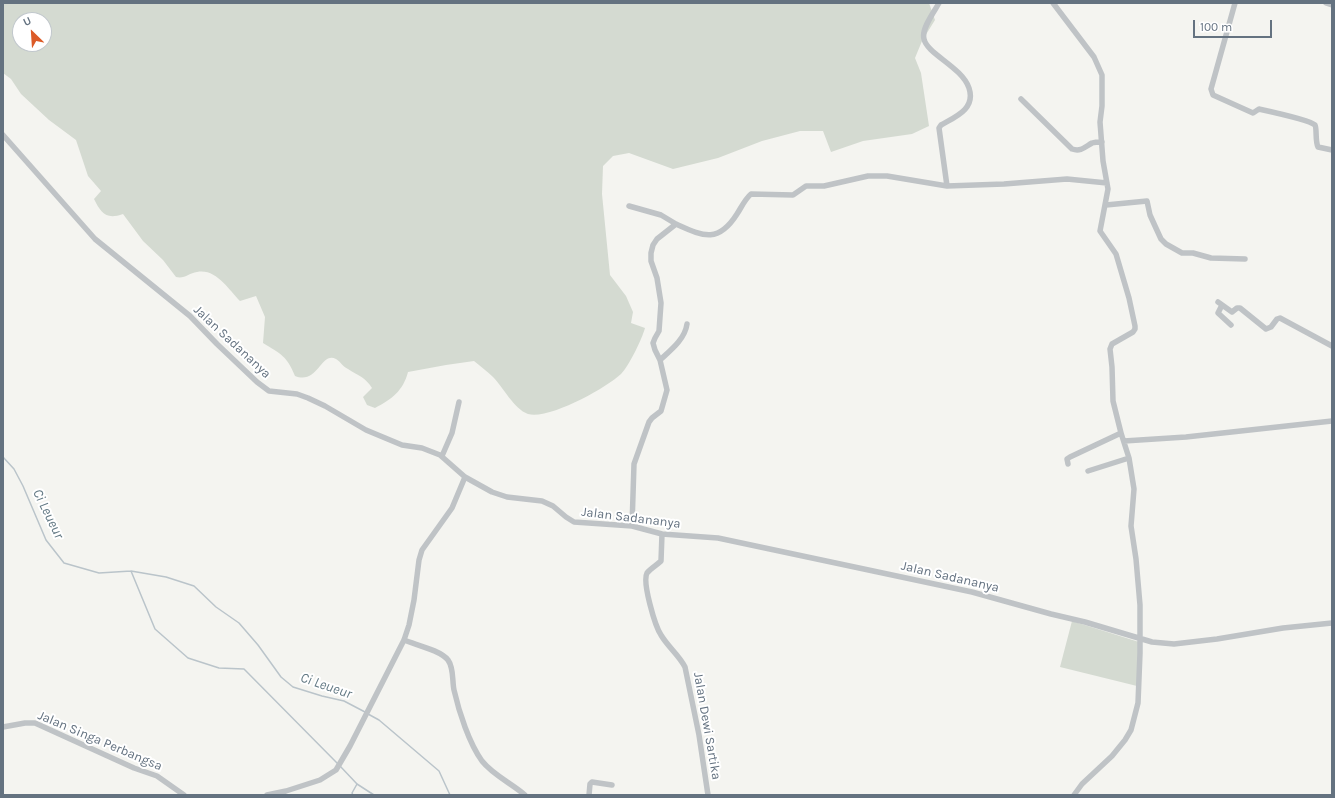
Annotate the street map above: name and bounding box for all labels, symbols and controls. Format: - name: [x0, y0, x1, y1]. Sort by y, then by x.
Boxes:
- north arrow: [12, 12, 52, 52]
- scale bar: [1195, 12, 1274, 38]
- text: U: [21, 14, 33, 29]
- text: 100 m: [1200, 20, 1232, 34]
- street label: Jalan Sadananya: [190, 302, 274, 382]
- water label: Ci Leueur: [29, 486, 67, 542]
- street label: Jalan Sadananya: [580, 504, 682, 532]
- street label: Jalan Sadananya: [899, 558, 1001, 596]
- water label: Ci Leueur: [298, 669, 354, 703]
- street label: Jalan Dewi Sartika: [690, 671, 724, 781]
- street label: Jalan Singa Perbangsa: [35, 708, 165, 774]

